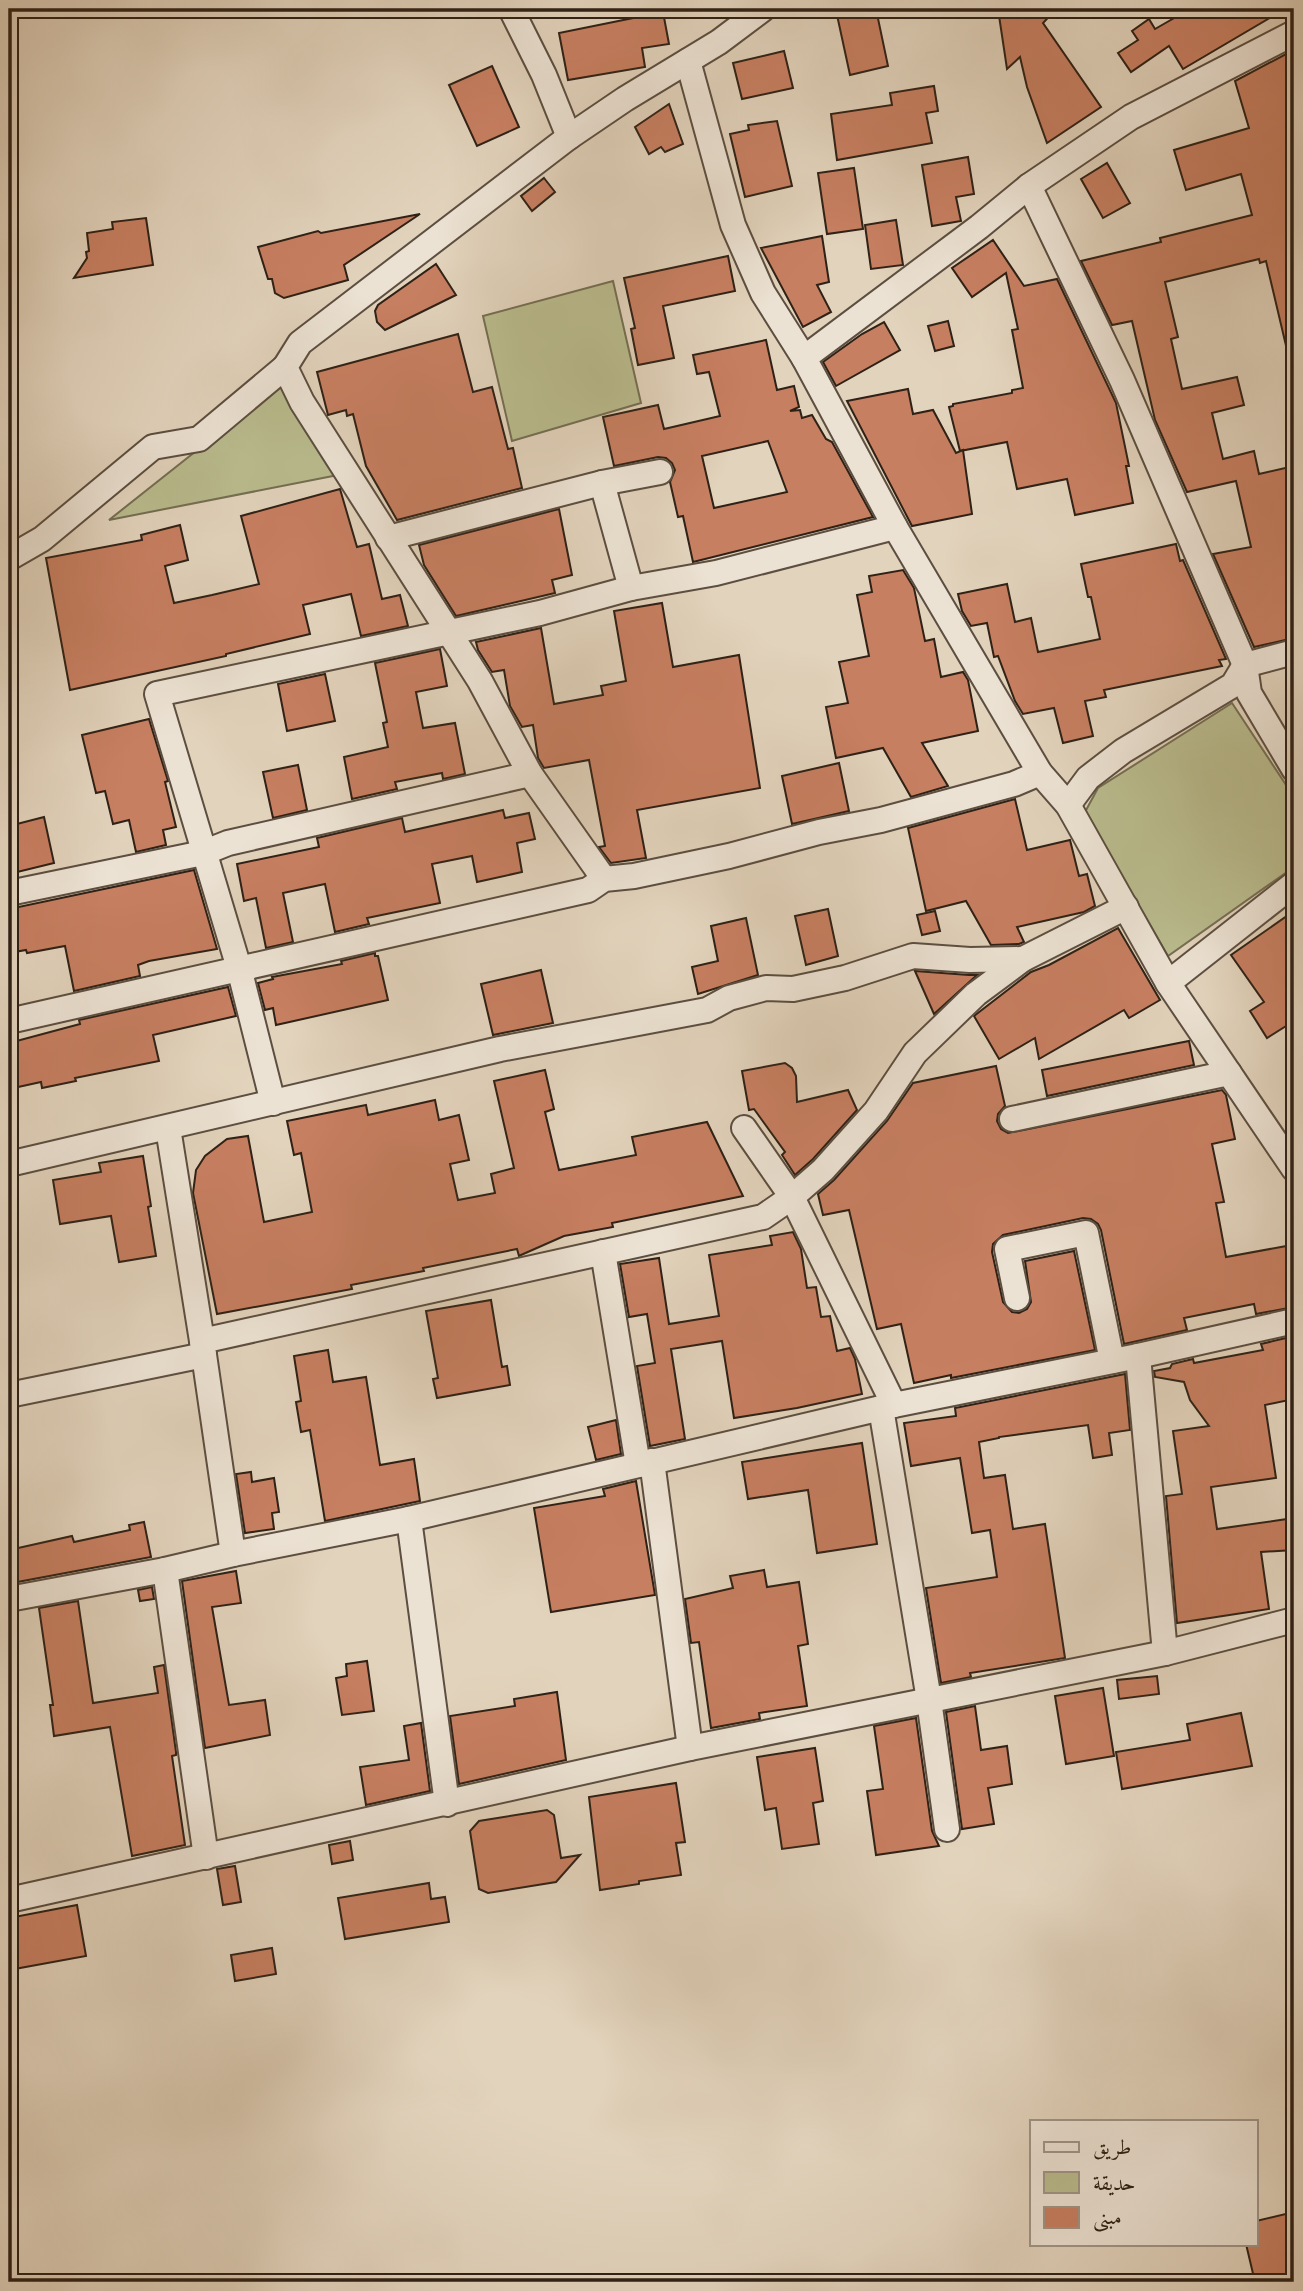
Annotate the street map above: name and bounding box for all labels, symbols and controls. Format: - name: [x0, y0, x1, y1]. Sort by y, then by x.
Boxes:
- legend: [1030, 2120, 1258, 2246]
- text: طريق: [1093, 2138, 1131, 2160]
- text: حديقة: [1093, 2174, 1136, 2196]
- text: مبنى: [1093, 2208, 1122, 2232]

